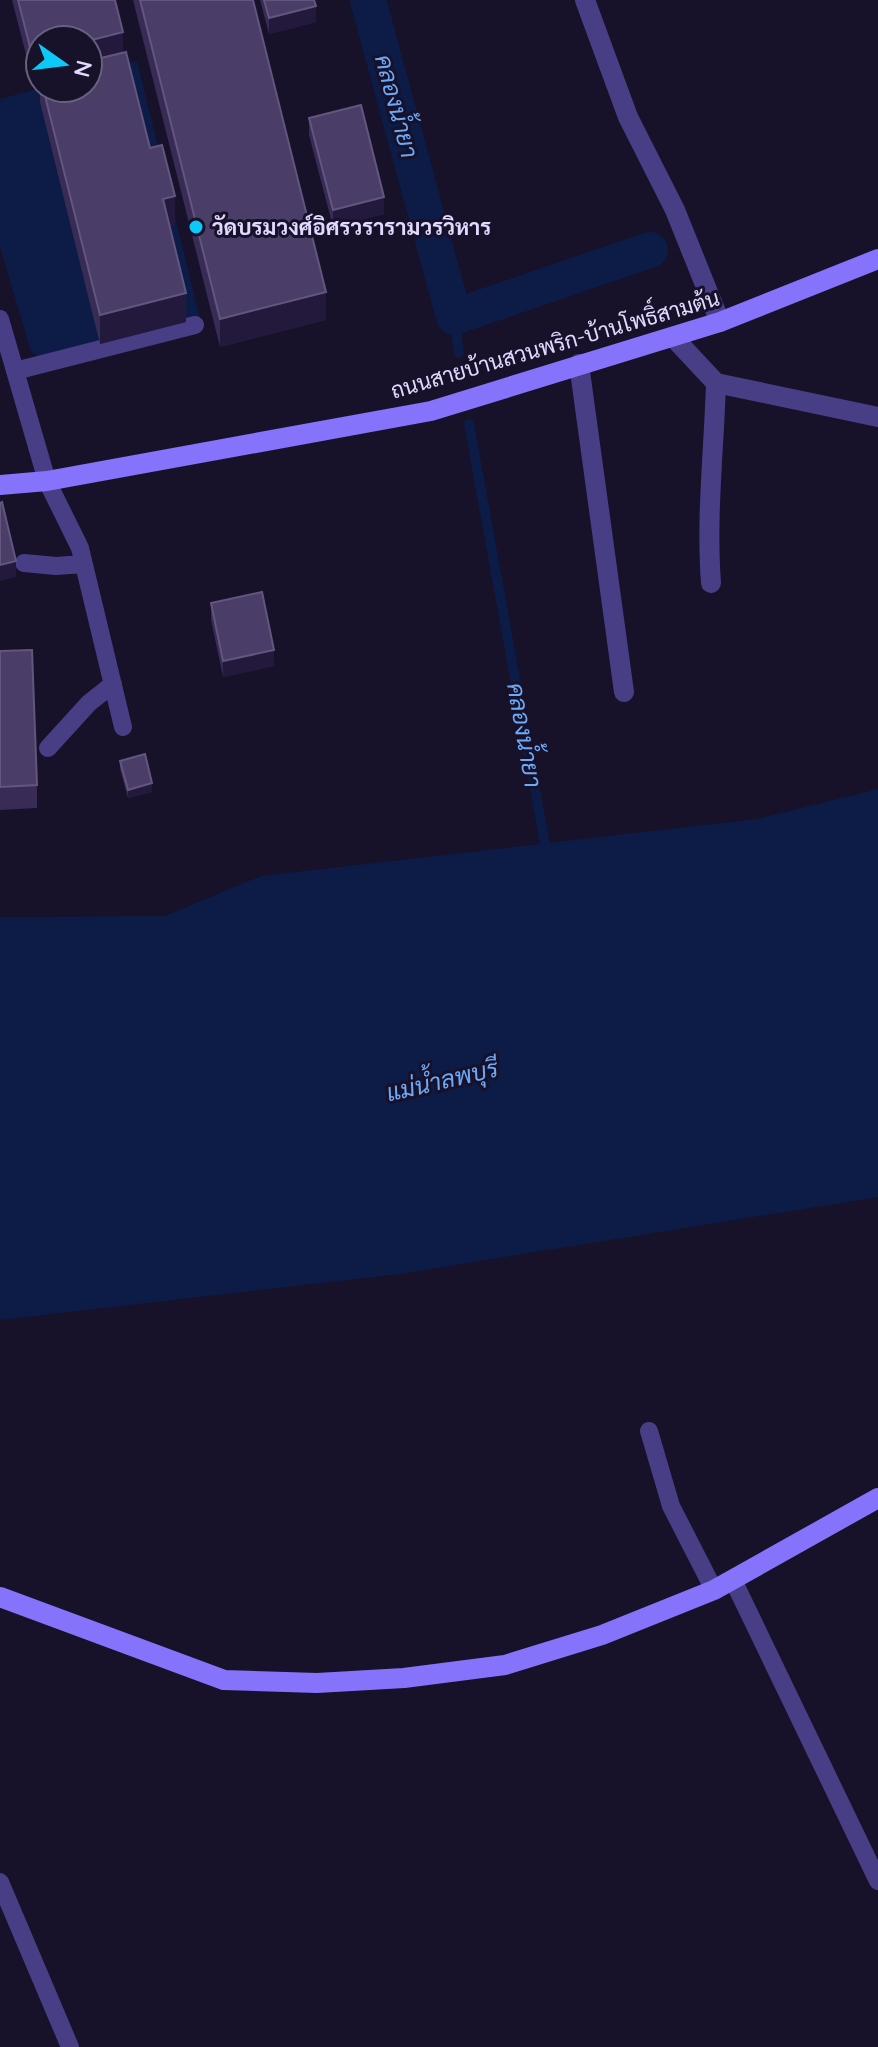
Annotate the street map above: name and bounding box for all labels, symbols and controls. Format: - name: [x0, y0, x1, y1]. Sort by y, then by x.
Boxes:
- north arrow: [24, 24, 104, 104]
- water label: คลองน้ำยา: [369, 50, 429, 161]
- text: N: [68, 58, 99, 80]
- place label: วัดบรมวงศ์อิศรวรารามวรวิหาร: [212, 213, 491, 241]
- marker: วัดบรมวงศ์อิศรวรารามวรวิหาร: [187, 218, 205, 236]
- street label: ถนนสายบ้านสวนพริก-บ้านโพธิ์สามต้น: [386, 279, 723, 404]
- water label: คลองน้ำยา: [501, 680, 553, 790]
- water label: แม่น้ำลพบุรี: [382, 1048, 503, 1109]

